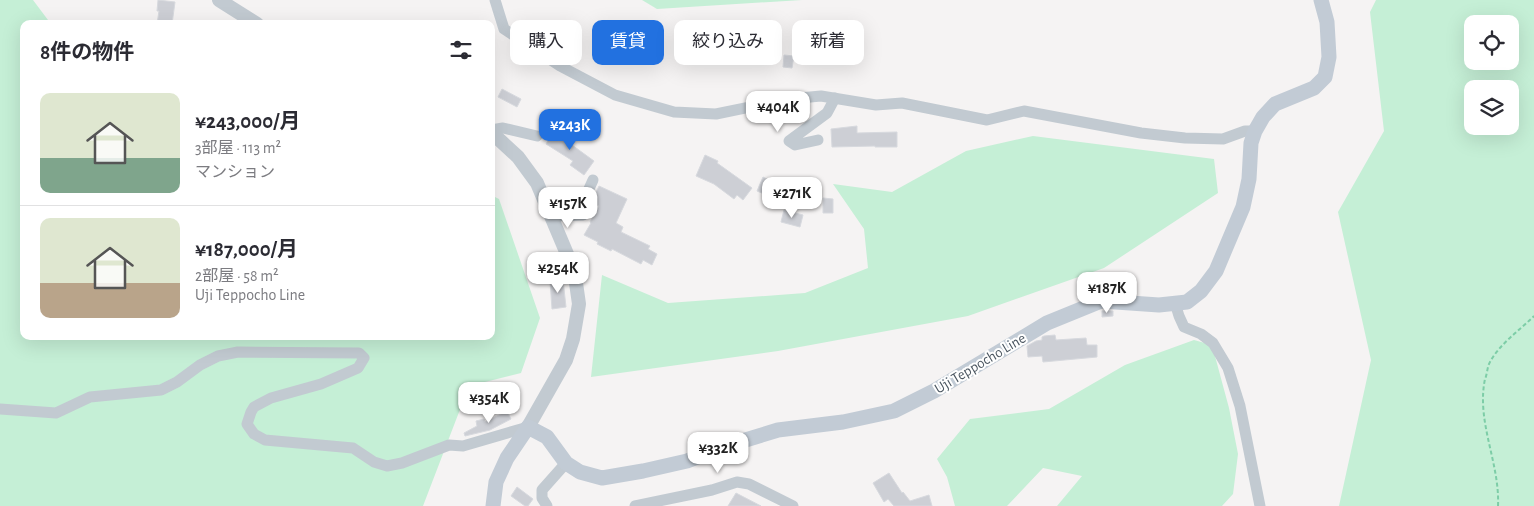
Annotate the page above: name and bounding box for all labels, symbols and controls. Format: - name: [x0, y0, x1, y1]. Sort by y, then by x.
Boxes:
- map controls: [1464, 15, 1519, 135]
- button: locate: [1464, 15, 1519, 70]
- chip: 購入: [510, 20, 582, 65]
- chip: 賃貸: [592, 20, 664, 65]
- chip: 絞り込み: [674, 20, 782, 65]
- chip: 新着: [792, 20, 864, 65]
- icon: filters: [447, 36, 475, 64]
- text: 8件の物件: [40, 42, 134, 63]
- button: layers: [1464, 80, 1519, 135]
- pin: ¥404K: [743, 90, 813, 133]
- text: ¥404K: [757, 99, 799, 115]
- pin: ¥243K: [535, 108, 605, 151]
- text: ¥243,000/月: [195, 111, 300, 132]
- icon: home: [80, 113, 140, 173]
- text: ¥243K: [550, 117, 590, 133]
- text: 3部屋 · 113 m²: [195, 140, 281, 156]
- text: マンション: [195, 164, 275, 180]
- pin: ¥271K: [757, 176, 827, 219]
- text: ¥271K: [773, 185, 811, 201]
- pin: ¥157K: [533, 186, 603, 229]
- text: ¥157K: [549, 195, 587, 211]
- icon: home: [80, 238, 140, 298]
- text: ¥187,000/月: [195, 239, 298, 260]
- pin: ¥254K: [523, 252, 593, 294]
- text: ¥254K: [538, 260, 578, 276]
- text: 2部屋 · 58 m²: [195, 268, 279, 284]
- pin: ¥187K: [1072, 272, 1142, 314]
- text: ¥187K: [1088, 280, 1126, 296]
- text: Uji Teppocho Line: [195, 287, 305, 303]
- street label: Uji Teppocho Line: [932, 330, 1028, 396]
- pin: ¥354K: [454, 382, 524, 424]
- text: ¥354K: [469, 390, 509, 406]
- pin: ¥332K: [683, 432, 753, 474]
- text: ¥332K: [698, 440, 738, 456]

